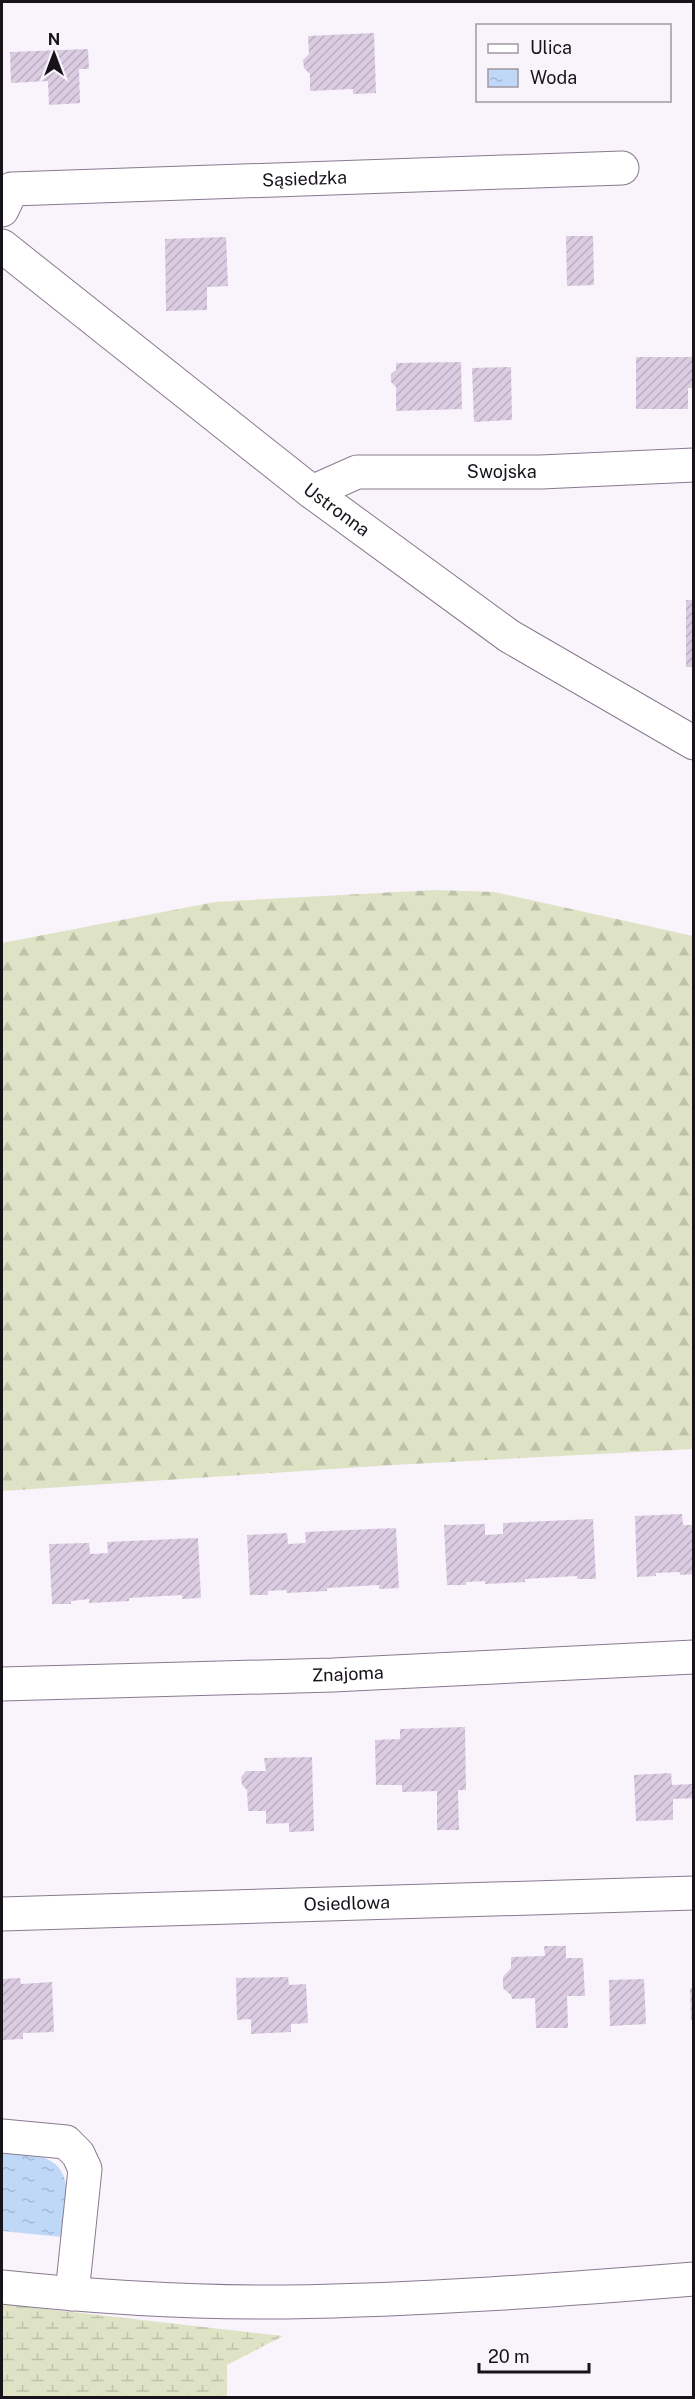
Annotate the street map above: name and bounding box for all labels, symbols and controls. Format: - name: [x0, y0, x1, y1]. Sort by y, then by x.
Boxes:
- north arrow: [24, 24, 84, 84]
- legend: [476, 24, 671, 102]
- text: N: [48, 30, 60, 49]
- text: Ulica: [530, 37, 572, 58]
- text: Woda: [530, 67, 577, 88]
- street label: Sąsiedzka: [262, 166, 347, 190]
- street label: Swojska: [467, 461, 537, 482]
- street label: Ustronna: [300, 478, 374, 540]
- street label: Znajoma: [312, 1661, 384, 1686]
- street label: Osiedlowa: [303, 1891, 390, 1915]
- scale bar: [479, 2336, 588, 2374]
- text: 20 m: [488, 2346, 530, 2367]

